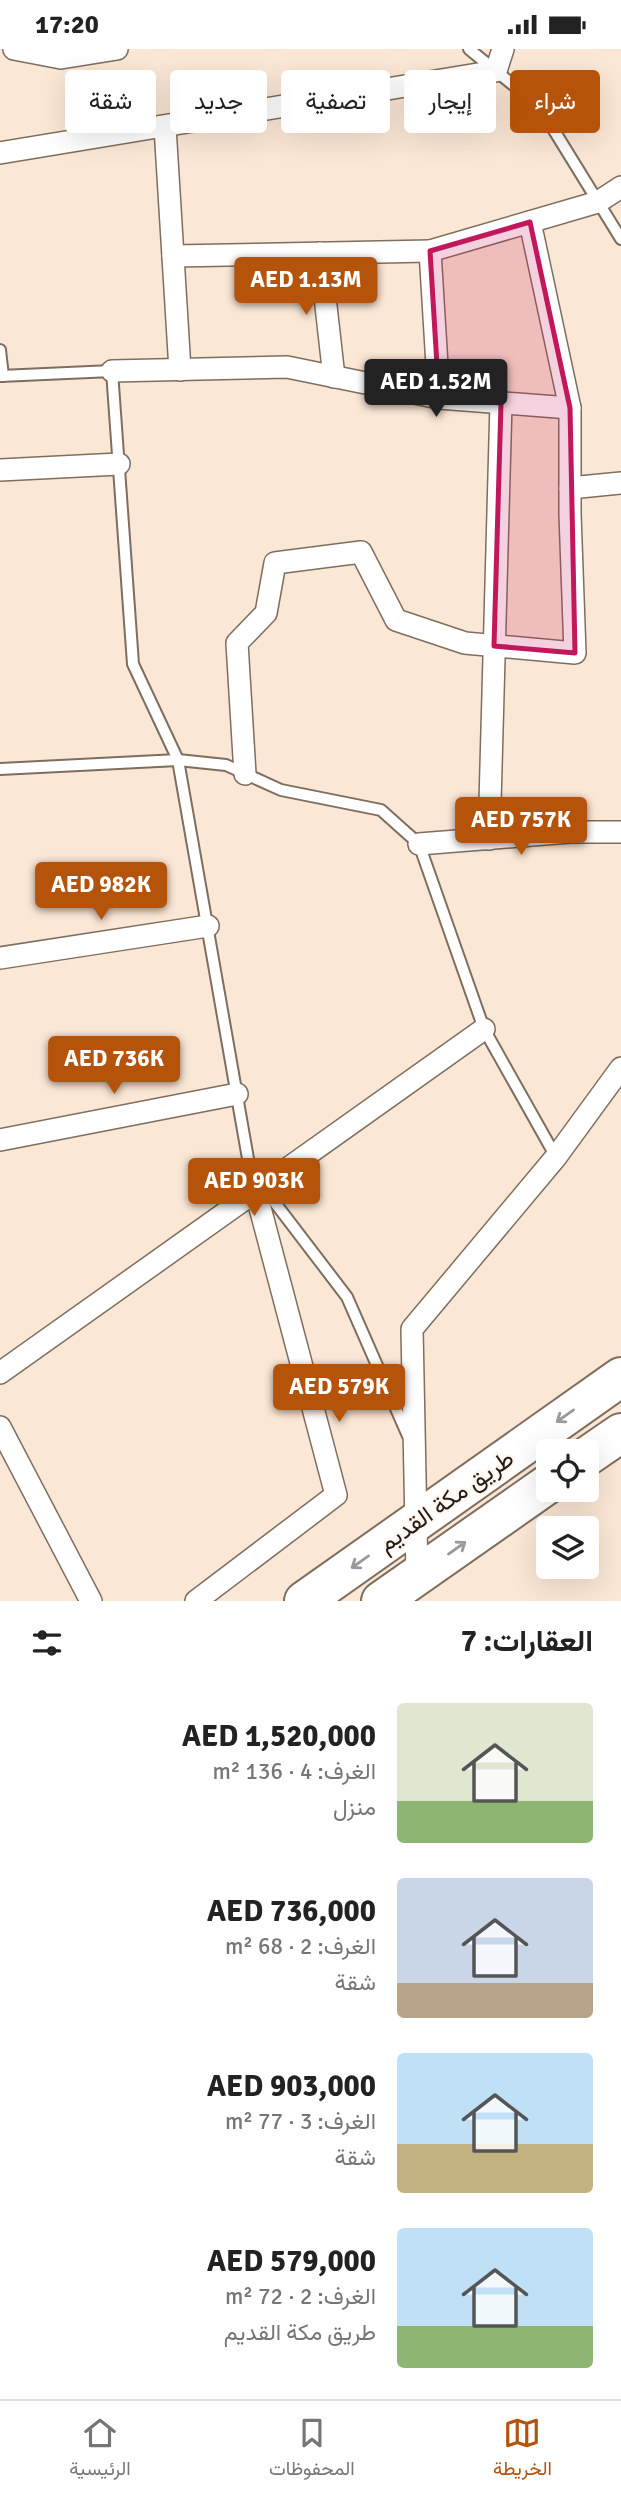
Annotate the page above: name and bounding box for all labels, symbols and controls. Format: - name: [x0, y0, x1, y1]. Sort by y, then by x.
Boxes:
- text: 17:20: [35, 9, 99, 41]
- chip: شقة: [65, 70, 156, 133]
- chip: جديد: [170, 70, 267, 133]
- chip: تصفية: [281, 70, 390, 133]
- chip: إيجار: [404, 70, 496, 133]
- chip: شراء: [510, 70, 600, 133]
- pin: AED 1.13M: [226, 257, 386, 317]
- text: AED 1.13M: [250, 265, 362, 294]
- pin: AED 1.52M: [356, 359, 516, 419]
- text: AED 1.52M: [380, 367, 492, 396]
- pin: AED 757K: [449, 797, 593, 857]
- text: AED 757K: [471, 805, 571, 834]
- pin: AED 982K: [29, 863, 173, 922]
- text: AED 982K: [51, 870, 151, 899]
- pin: AED 736K: [42, 1037, 186, 1096]
- text: AED 736K: [64, 1044, 164, 1073]
- pin: AED 903K: [182, 1159, 326, 1218]
- text: AED 903K: [204, 1166, 304, 1195]
- pin: AED 579K: [267, 1365, 411, 1424]
- text: AED 579K: [289, 1372, 389, 1401]
- one-way arrow: [556, 1409, 575, 1423]
- map controls: [536, 1439, 599, 1579]
- button: locate: [536, 1439, 599, 1502]
- street label: طريق مكة القديم: [372, 1443, 520, 1560]
- button: layers: [536, 1516, 599, 1579]
- one-way arrow: [447, 1541, 466, 1555]
- one-way arrow: [351, 1555, 370, 1569]
- text: العقارات: 7: [461, 1623, 593, 1660]
- icon: filters: [28, 1624, 66, 1662]
- text: AED 1,520,000: [182, 1718, 376, 1755]
- icon: home: [453, 1731, 537, 1815]
- text: الغرف: 4 · 136 m²: [213, 1757, 376, 1786]
- text: منزل: [333, 1793, 376, 1822]
- text: AED 736,000: [207, 1893, 376, 1930]
- icon: home: [453, 1906, 537, 1990]
- text: الغرف: 2 · 68 m²: [225, 1932, 376, 1961]
- text: شقة: [334, 1968, 376, 1997]
- text: AED 903,000: [207, 2068, 376, 2105]
- icon: home: [453, 2081, 537, 2165]
- text: الغرف: 3 · 77 m²: [225, 2107, 376, 2136]
- text: شقة: [334, 2143, 376, 2172]
- text: AED 579,000: [207, 2243, 376, 2280]
- icon: home: [453, 2256, 537, 2340]
- text: الغرف: 2 · 72 m²: [225, 2282, 376, 2311]
- text: طريق مكة القديم: [224, 2318, 376, 2347]
- tab: الرئيسية: [69, 2414, 131, 2485]
- tab: المحفوظات: [269, 2414, 355, 2485]
- tab: الخريطة: [493, 2414, 552, 2485]

